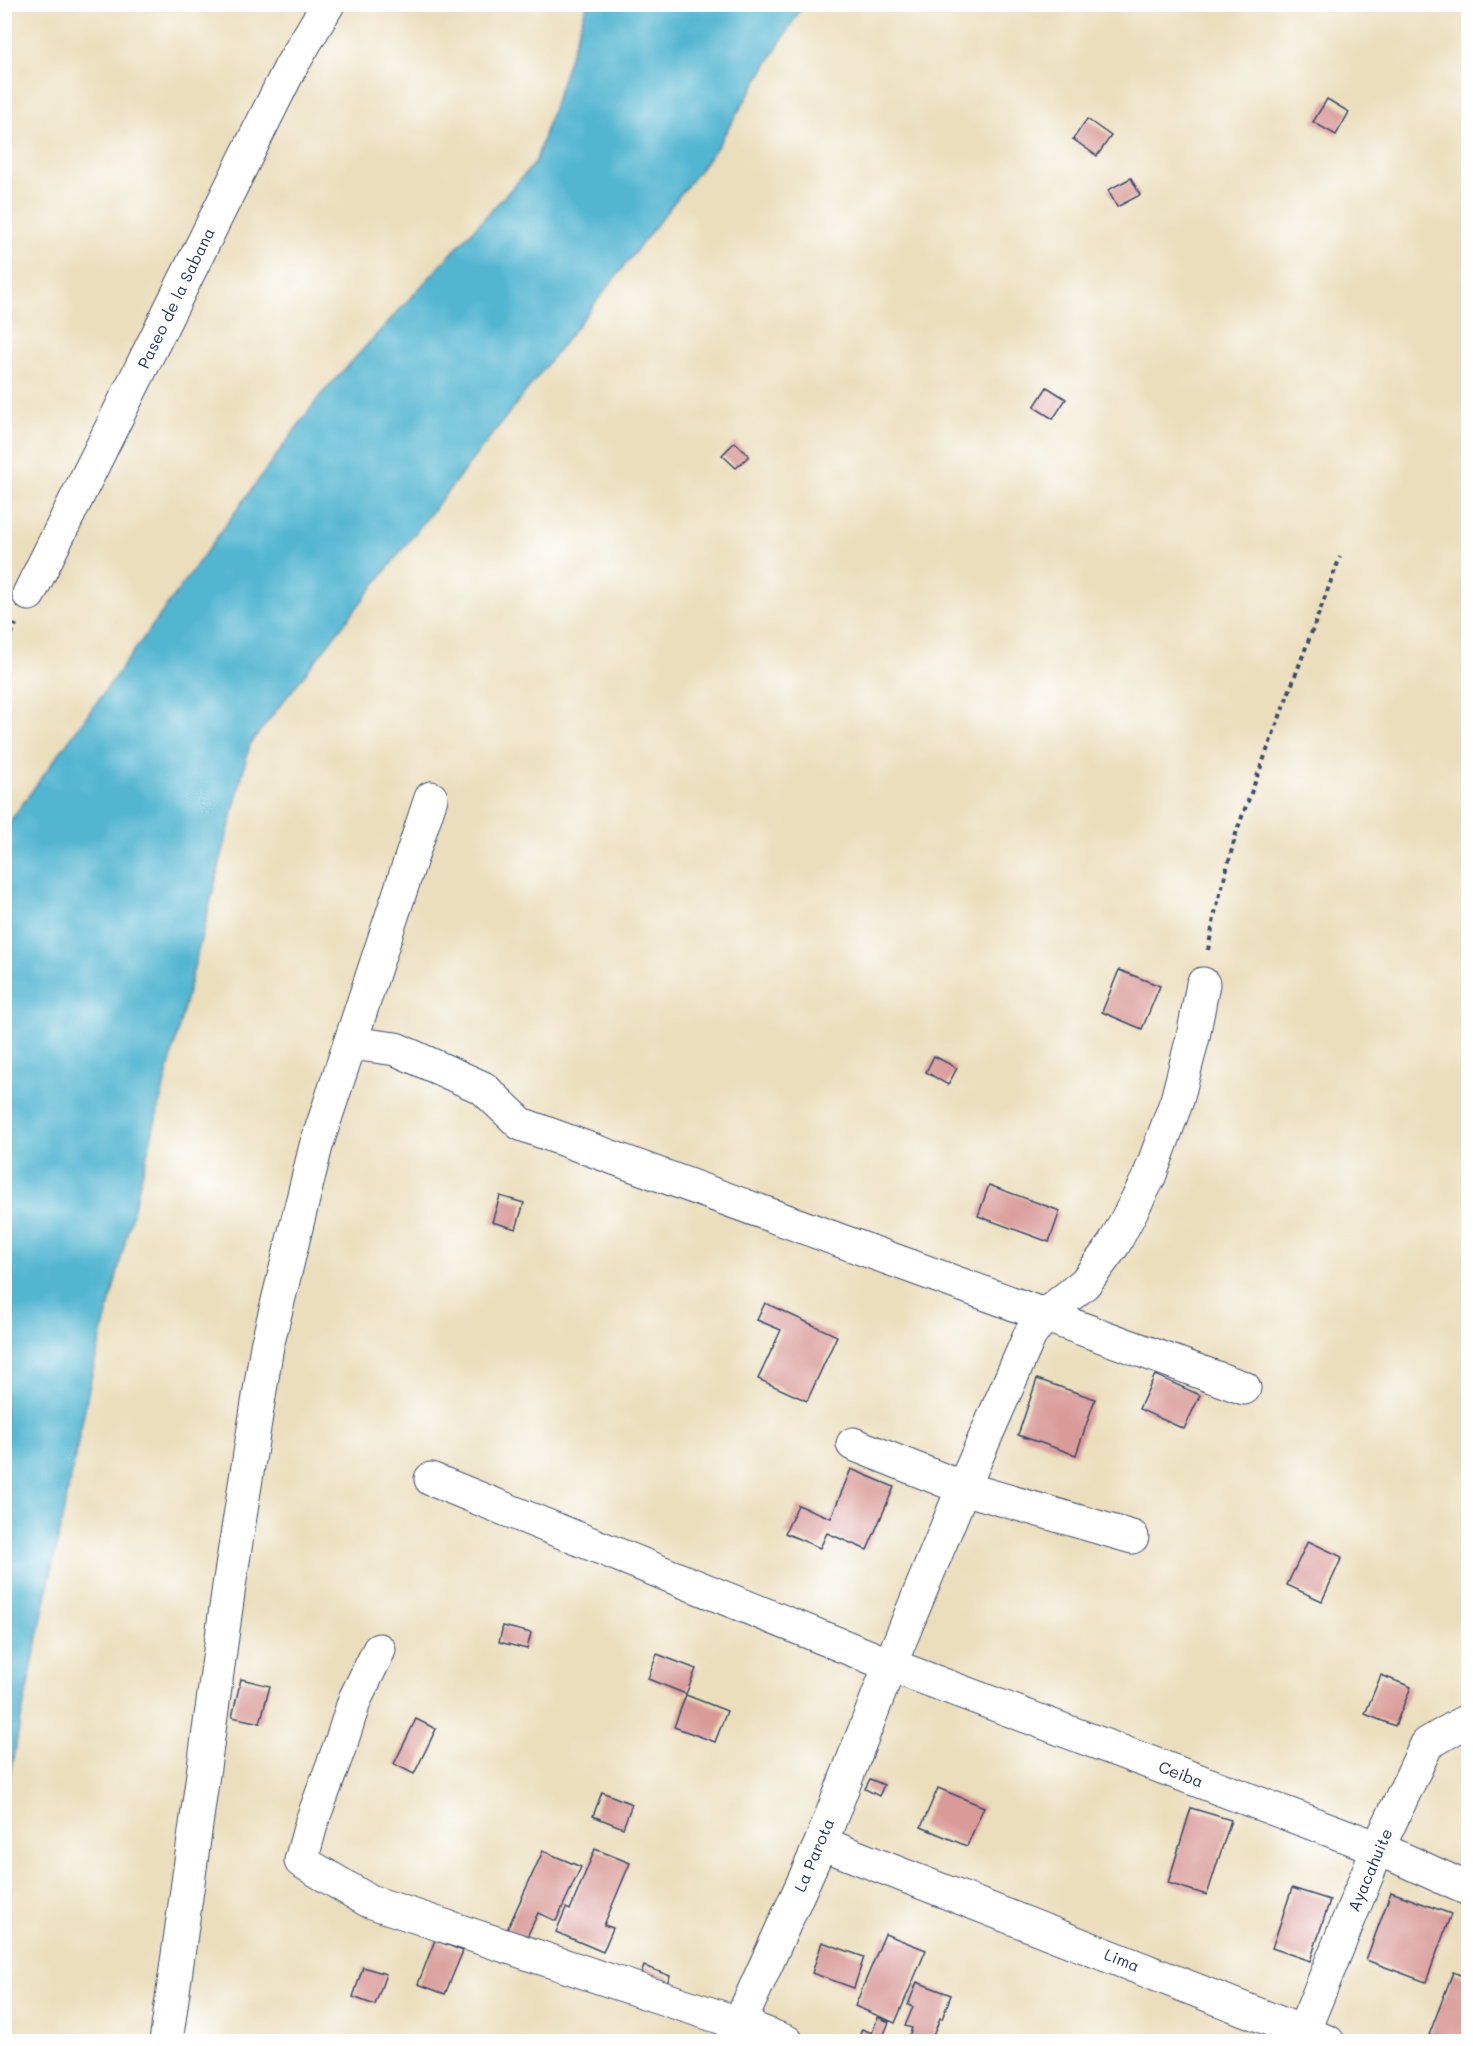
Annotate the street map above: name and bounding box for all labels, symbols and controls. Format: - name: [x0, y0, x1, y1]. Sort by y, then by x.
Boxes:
- street label: Paseo de la Sabana: [132, 224, 219, 372]
- street label: Ceiba: [1156, 1755, 1207, 1792]
- street label: La Parota: [789, 1815, 838, 1895]
- street label: Ayacahuite: [1343, 1825, 1396, 1915]
- street label: Lima: [1102, 1943, 1143, 1976]

